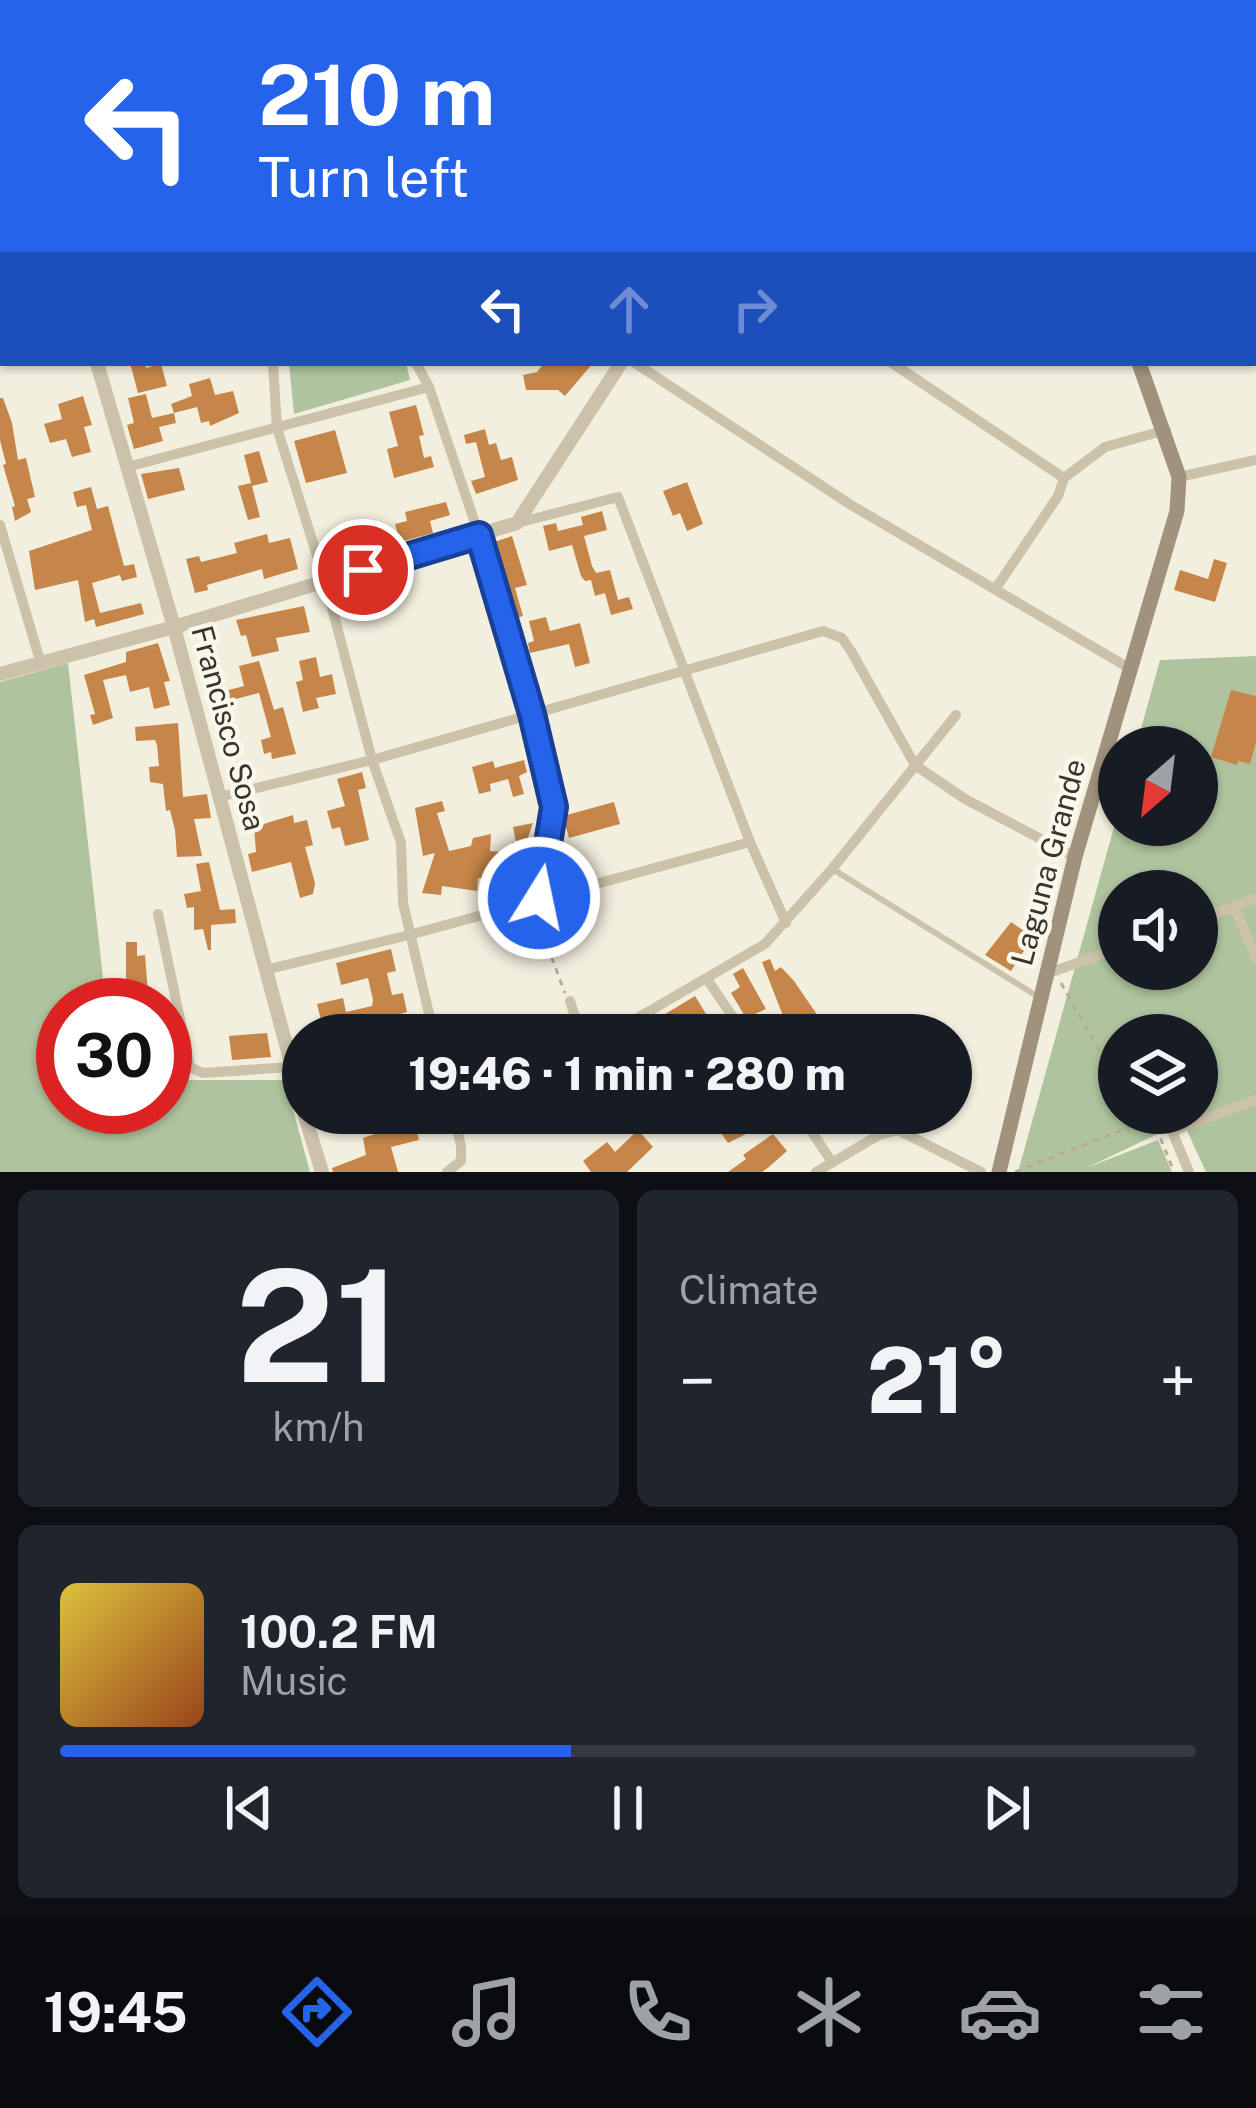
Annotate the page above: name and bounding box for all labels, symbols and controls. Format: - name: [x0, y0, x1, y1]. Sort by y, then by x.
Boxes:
- text: 210 m: [258, 45, 496, 144]
- icon: left: [60, 48, 216, 204]
- text: Turn left: [258, 146, 469, 209]
- icon: left: [470, 276, 536, 342]
- icon: ahead: [596, 276, 662, 342]
- icon: right: [722, 276, 788, 342]
- pin: [312, 519, 414, 621]
- icon: arrive: [330, 537, 396, 603]
- street label: Francisco Sosa: [184, 622, 274, 834]
- north arrow: [1098, 726, 1218, 846]
- map controls: [1098, 726, 1218, 1134]
- street label: Laguna Grande: [1003, 755, 1093, 969]
- position arrow: [476, 835, 602, 961]
- button: sound: [1098, 870, 1218, 990]
- speed limit sign: 30: [36, 978, 192, 1134]
- button: layers: [1098, 1014, 1218, 1134]
- text: 19:46 · 1 min · 280 m: [408, 1047, 846, 1100]
- text: 21: [236, 1234, 401, 1417]
- text: Climate: [679, 1267, 819, 1313]
- text: 21°: [867, 1327, 1008, 1433]
- text: −: [679, 1342, 716, 1420]
- text: +: [1159, 1342, 1196, 1420]
- text: km/h: [273, 1404, 364, 1450]
- text: 100.2 FM: [240, 1605, 438, 1658]
- text: Music: [240, 1658, 348, 1704]
- icon: previous: [216, 1775, 282, 1841]
- icon: pause: [595, 1775, 661, 1841]
- icon: next: [974, 1775, 1040, 1841]
- icon: directions: [275, 1970, 359, 2054]
- icon: music: [445, 1970, 529, 2054]
- icon: phone: [616, 1970, 700, 2054]
- icon: climate: [787, 1970, 871, 2054]
- icon: car: [958, 1970, 1042, 2054]
- icon: filters: [1129, 1970, 1213, 2054]
- text: 19:45: [43, 1981, 188, 2044]

